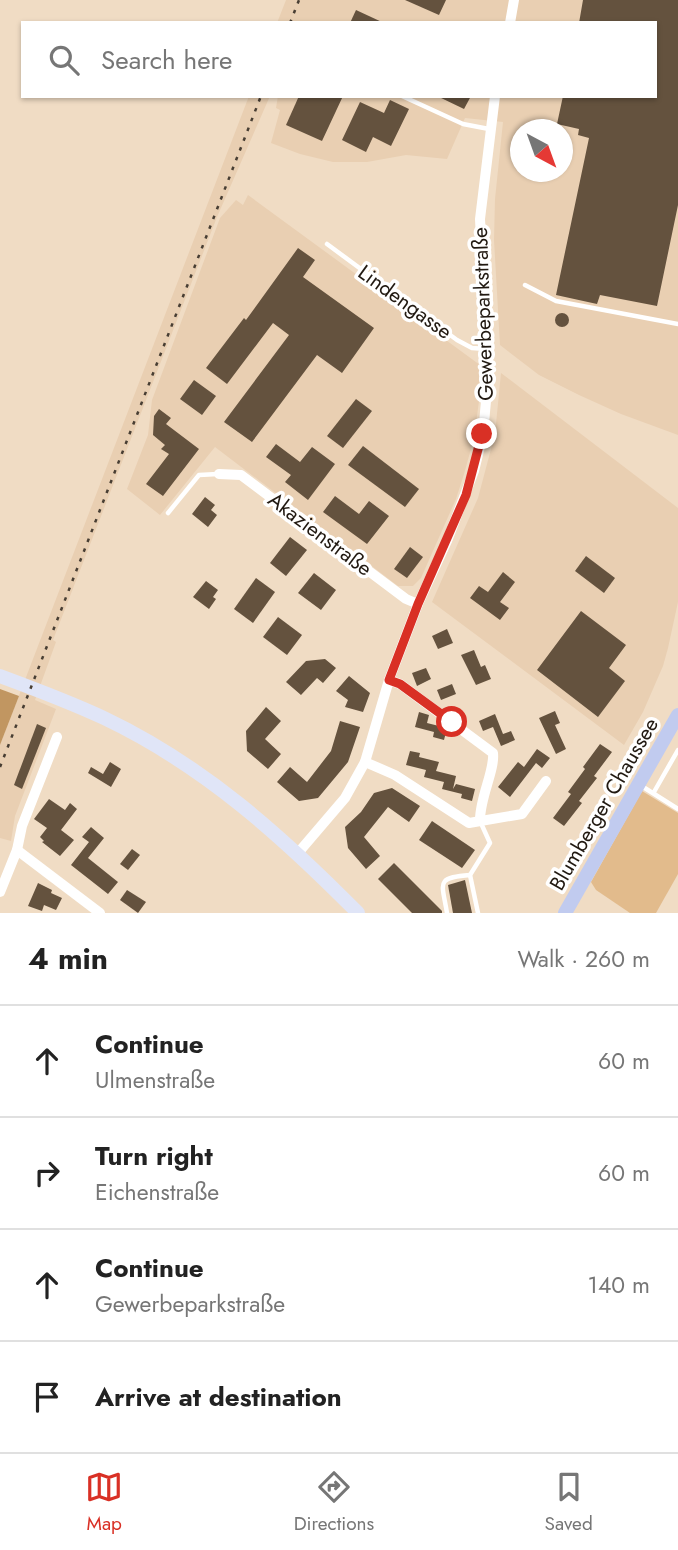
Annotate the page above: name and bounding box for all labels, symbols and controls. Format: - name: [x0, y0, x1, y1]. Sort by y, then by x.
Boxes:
- search box: [21, 21, 657, 98]
- icon: search: [45, 41, 83, 79]
- text: Search here: [101, 41, 233, 79]
- north arrow: [510, 119, 573, 182]
- street label: Gewerbeparkstraße: [465, 227, 501, 401]
- street label: Lindengasse: [352, 258, 458, 346]
- route end: [466, 418, 497, 449]
- street label: Akazienstraße: [262, 485, 379, 583]
- route start: [436, 706, 467, 737]
- street label: Blumberger Chaussee: [542, 712, 666, 896]
- text: 4 min: [28, 937, 108, 980]
- text: Walk · 260 m: [517, 942, 650, 976]
- text: Continue: [95, 1025, 204, 1063]
- icon: ahead: [28, 1042, 66, 1080]
- text: 60 m: [598, 1044, 650, 1078]
- text: Ulmenstraße: [95, 1063, 215, 1097]
- text: Turn right: [95, 1137, 213, 1175]
- icon: right: [28, 1154, 66, 1192]
- text: 60 m: [598, 1156, 650, 1190]
- text: Eichenstraße: [95, 1175, 219, 1209]
- text: Continue: [95, 1249, 204, 1287]
- icon: ahead: [28, 1266, 66, 1304]
- text: 140 m: [588, 1268, 650, 1302]
- text: Gewerbeparkstraße: [95, 1287, 285, 1321]
- icon: arrive: [28, 1378, 66, 1416]
- text: Arrive at destination: [95, 1378, 342, 1416]
- tab: Map: [85, 1468, 123, 1537]
- tab: Directions: [294, 1468, 374, 1537]
- tab: Saved: [545, 1468, 593, 1537]

